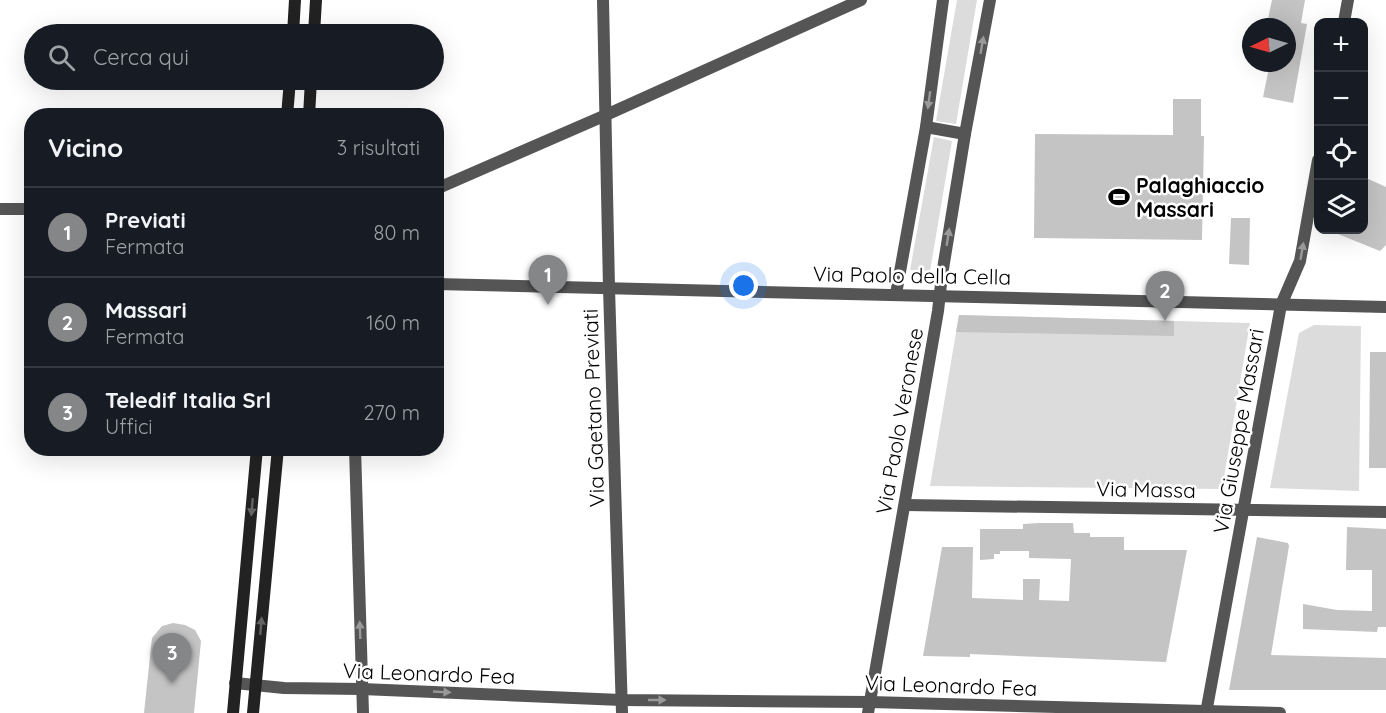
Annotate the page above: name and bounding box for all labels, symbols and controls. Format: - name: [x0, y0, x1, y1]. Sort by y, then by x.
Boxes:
- north arrow: [1242, 18, 1296, 72]
- map controls: [1314, 18, 1368, 234]
- button: +: [1314, 18, 1368, 72]
- search box: [24, 24, 444, 90]
- one-way arrow: [978, 35, 987, 54]
- icon: search: [45, 41, 78, 74]
- text: Cerca qui: [93, 43, 189, 71]
- button: −: [1314, 72, 1368, 126]
- one-way arrow: [925, 90, 934, 109]
- button: locate: [1314, 126, 1368, 180]
- text: Vicino: [48, 131, 123, 164]
- text: 3 risultati: [337, 135, 420, 160]
- place label: Palaghiaccio Massari: [1136, 172, 1264, 222]
- button: layers: [1314, 180, 1368, 234]
- sports icon: Palaghiaccio Massari: [1107, 185, 1131, 209]
- text: Previati: [105, 206, 186, 234]
- text: 1: [64, 220, 71, 245]
- text: 80 m: [374, 220, 420, 245]
- one-way arrow: [944, 227, 953, 246]
- text: Fermata: [105, 234, 184, 259]
- one-way arrow: [1298, 241, 1307, 260]
- pin: 1: [528, 256, 568, 305]
- street label: Via Paolo della Cella: [813, 260, 1011, 290]
- your location: [729, 271, 758, 300]
- pin: 2: [1146, 272, 1184, 321]
- text: Massari: [105, 296, 187, 324]
- street label: Via Gaetano Previati: [577, 308, 609, 508]
- text: 2: [62, 310, 73, 335]
- text: 160 m: [366, 310, 420, 335]
- text: Fermata: [105, 324, 184, 349]
- street label: Via Paolo Veronese: [870, 326, 928, 516]
- street label: Via Giuseppe Massari: [1207, 326, 1269, 536]
- text: Teledif Italia Srl: [105, 386, 271, 414]
- text: 3: [62, 400, 73, 425]
- text: 270 m: [363, 400, 420, 425]
- text: Uffici: [105, 414, 153, 439]
- street label: Via Massa: [1096, 475, 1196, 503]
- one-way arrow: [247, 497, 257, 516]
- one-way arrow: [256, 617, 266, 636]
- one-way arrow: [356, 621, 365, 640]
- pin: 3: [152, 634, 192, 683]
- street label: Via Leonardo Fea: [342, 657, 516, 689]
- street label: Via Leonardo Fea: [864, 669, 1038, 701]
- one-way arrow: [432, 688, 451, 697]
- one-way arrow: [648, 695, 667, 705]

